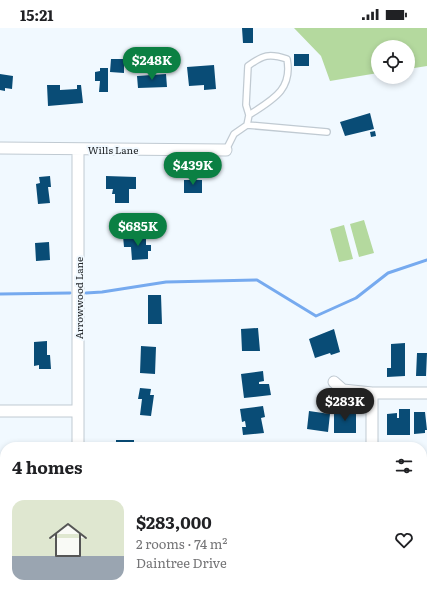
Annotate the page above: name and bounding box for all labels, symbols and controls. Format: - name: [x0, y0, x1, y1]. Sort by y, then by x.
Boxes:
- text: 15:21: [20, 3, 54, 26]
- map controls: [371, 40, 415, 84]
- button: locate: [371, 40, 415, 84]
- pin: $248K: [124, 47, 180, 81]
- text: $248K: [132, 50, 172, 69]
- street label: Wills Lane: [88, 142, 138, 157]
- pin: $439K: [165, 152, 221, 186]
- text: $439K: [173, 155, 213, 174]
- pin: $685K: [110, 213, 166, 247]
- text: $685K: [118, 216, 158, 235]
- street label: Arrowwood Lane: [71, 257, 86, 339]
- pin: $283K: [317, 388, 373, 422]
- text: $283K: [325, 391, 365, 410]
- text: 4 homes: [12, 454, 83, 479]
- icon: filters: [393, 455, 415, 477]
- text: $283,000: [136, 509, 212, 534]
- icon: home: [44, 516, 92, 564]
- icon: heart: [393, 529, 415, 551]
- text: 2 rooms · 74 m²: [136, 534, 227, 553]
- text: Daintree Drive: [136, 553, 227, 572]

